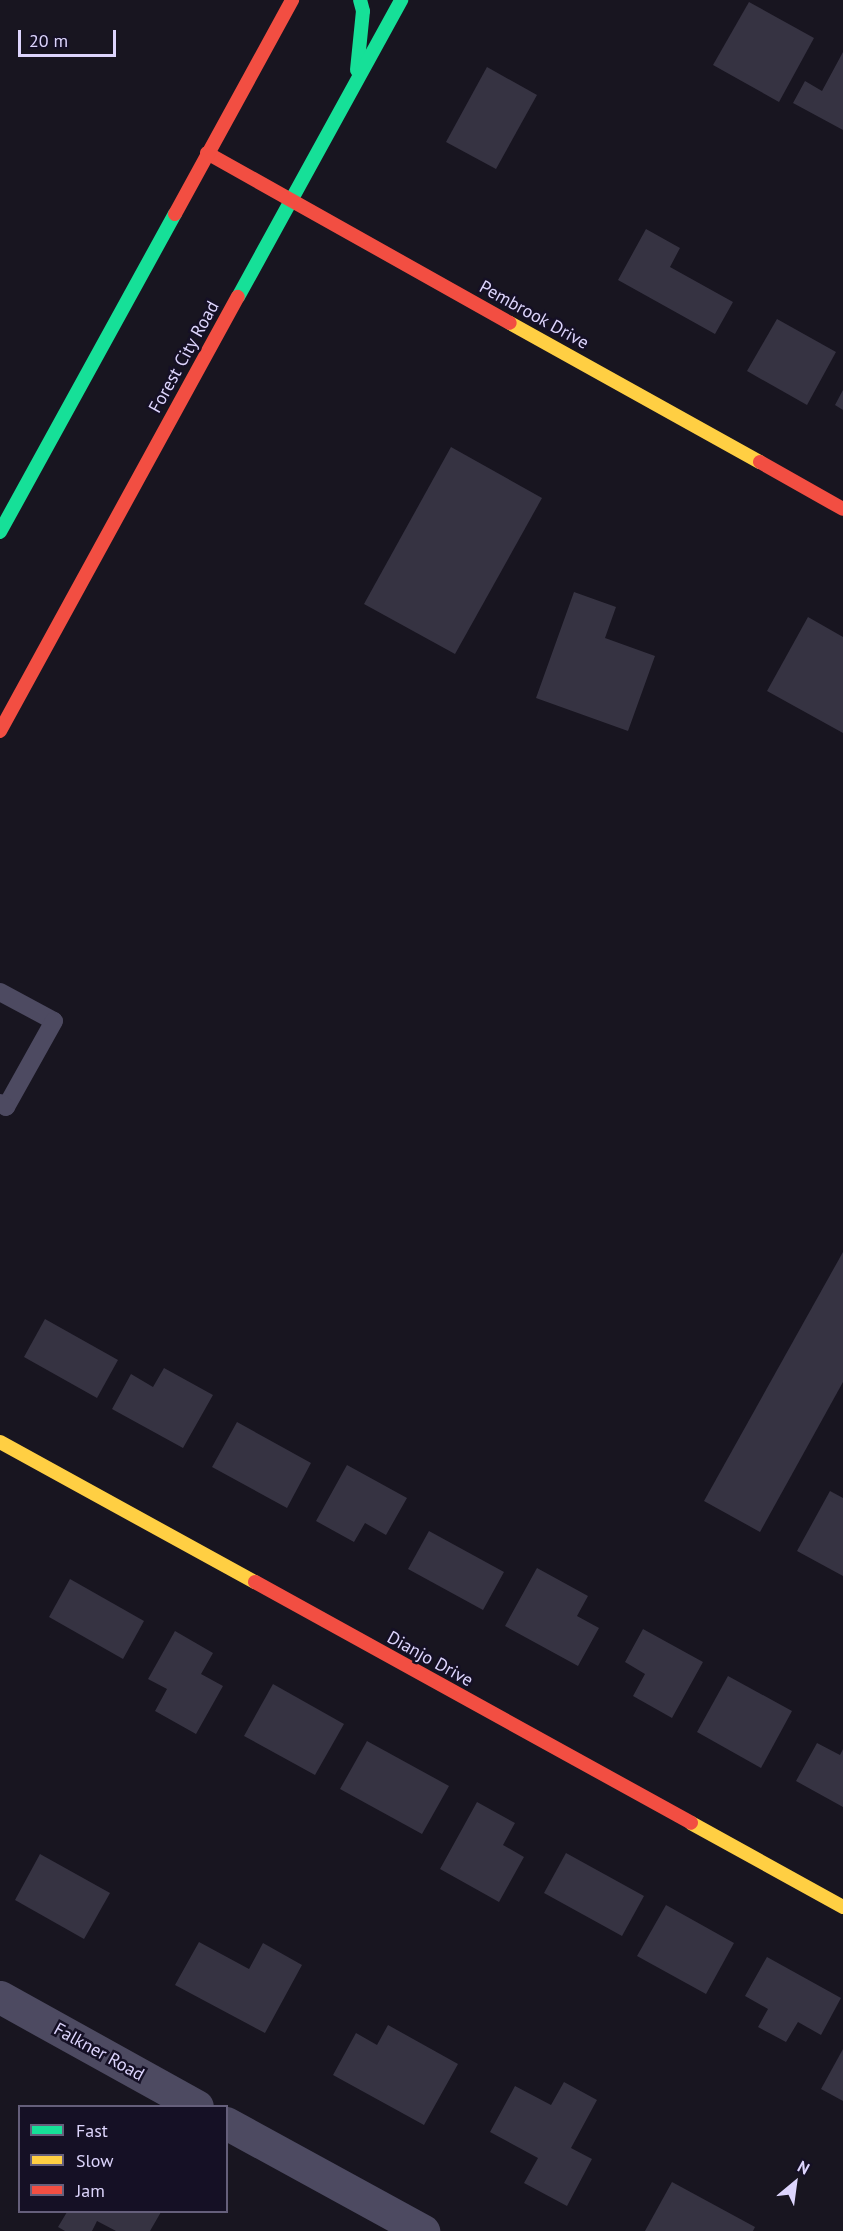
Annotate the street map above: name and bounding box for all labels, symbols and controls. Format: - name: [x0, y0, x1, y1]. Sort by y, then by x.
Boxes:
- scale bar: [21, 18, 118, 56]
- text: 20 m: [29, 29, 68, 52]
- street label: Pembrook Drive: [475, 276, 593, 354]
- street label: Forest City Road: [144, 297, 224, 417]
- street label: Dianjo Drive: [383, 1627, 477, 1691]
- street label: Falkner Road: [50, 2018, 148, 2086]
- legend: [18, 2105, 228, 2213]
- text: Fast: [76, 2119, 108, 2142]
- text: Slow: [76, 2149, 114, 2172]
- north arrow: [765, 2153, 825, 2213]
- text: N: [794, 2156, 813, 2179]
- text: Jam: [76, 2179, 105, 2202]

